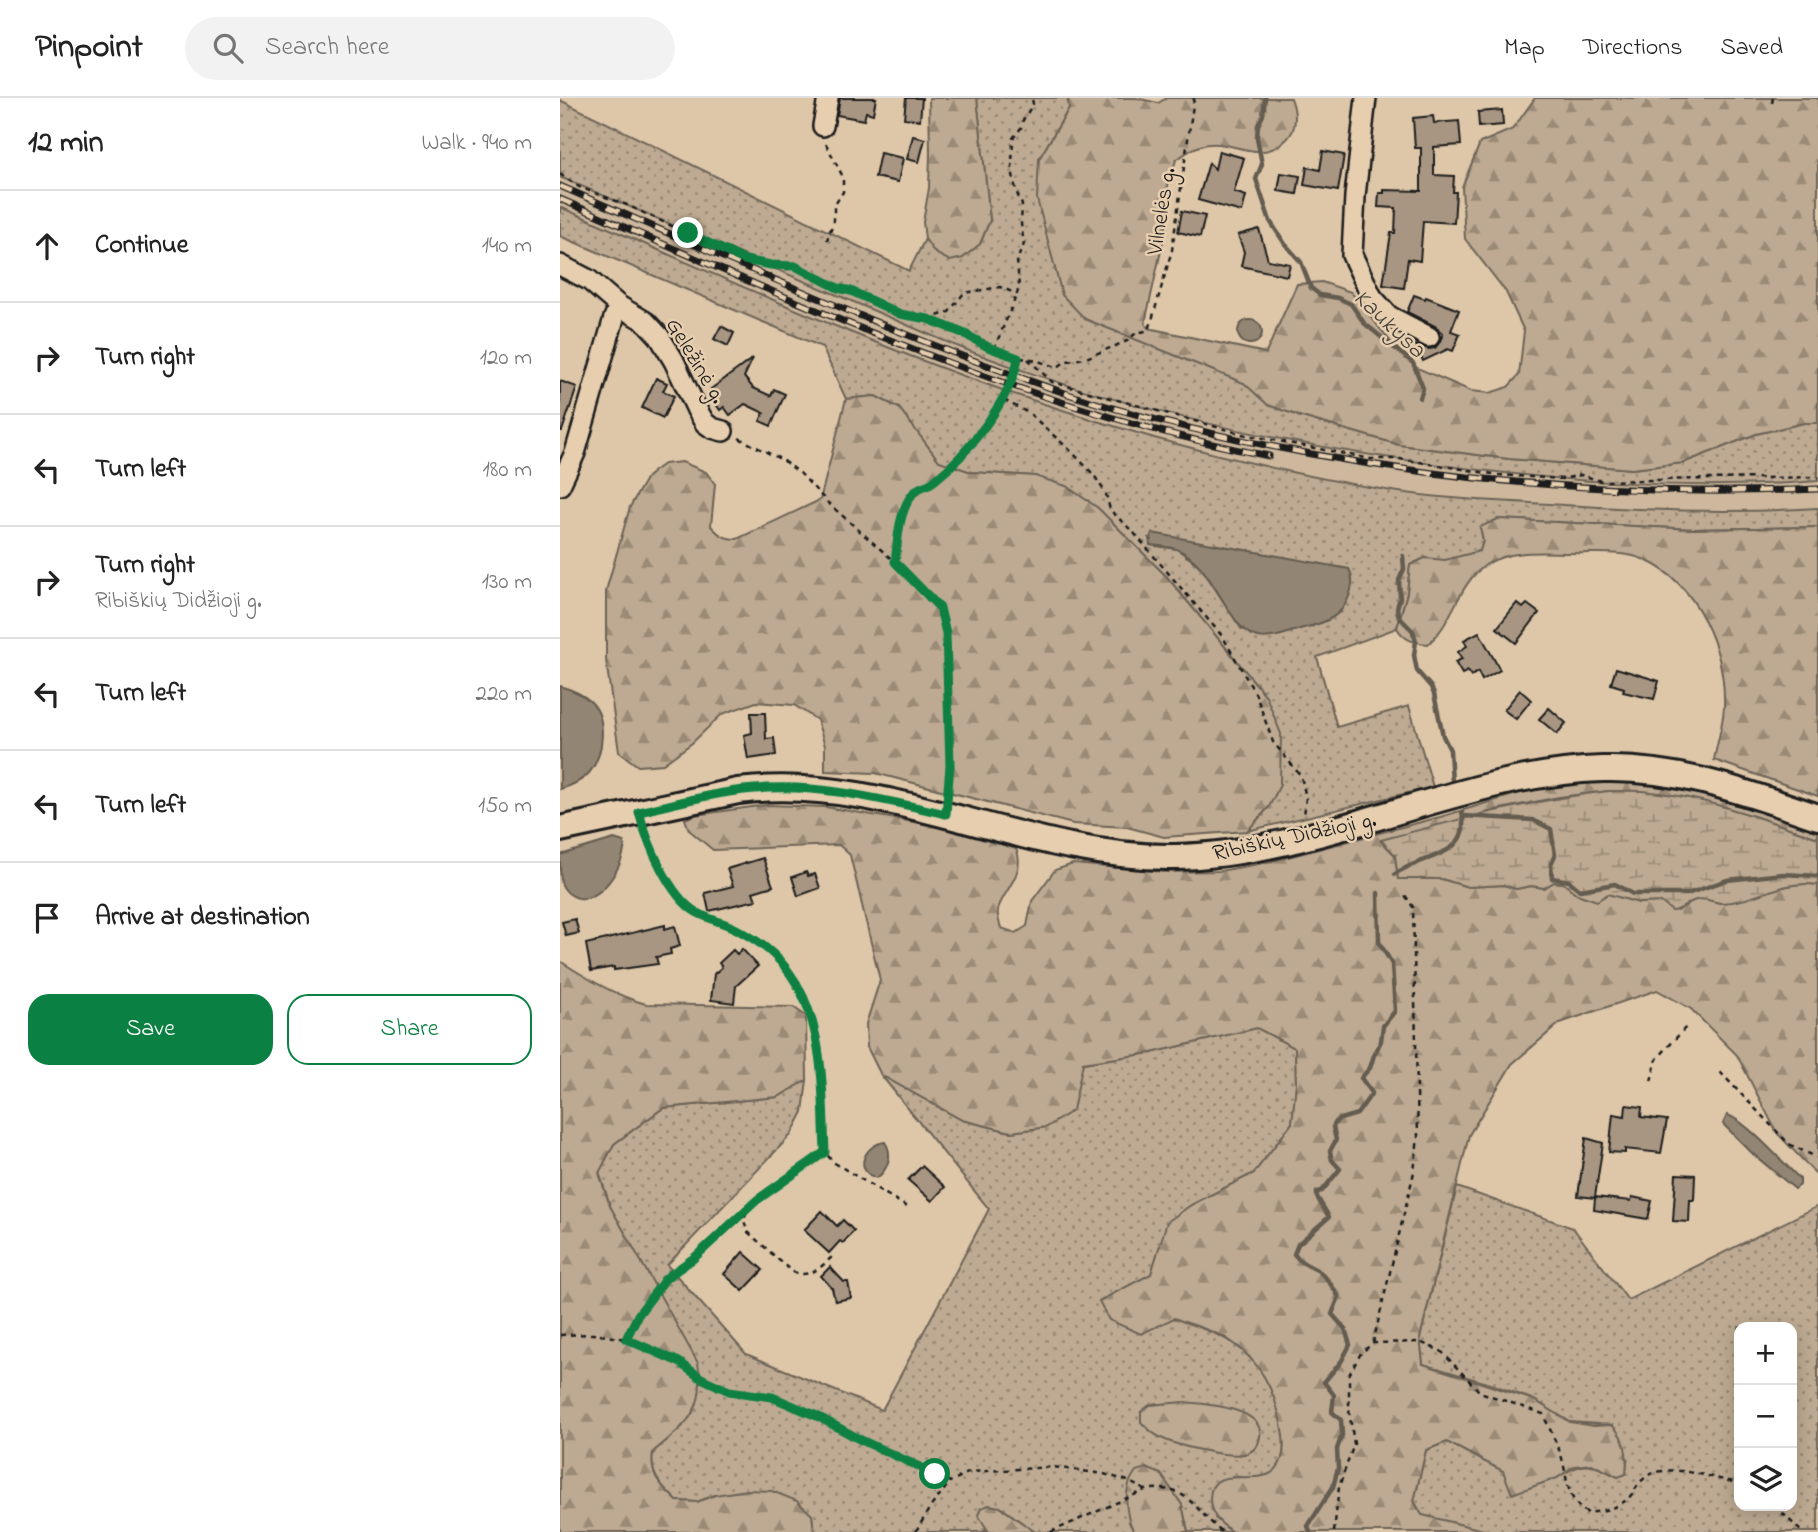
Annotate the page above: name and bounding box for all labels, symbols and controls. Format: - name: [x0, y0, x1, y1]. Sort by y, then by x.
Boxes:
- search box: [185, 17, 675, 80]
- text: Pinpoint: [35, 24, 143, 72]
- icon: search: [209, 29, 247, 67]
- text: Search here: [265, 29, 389, 67]
- text: Map: [1504, 31, 1545, 66]
- text: Directions: [1583, 31, 1682, 66]
- text: Saved: [1720, 31, 1783, 66]
- text: 12 min: [28, 122, 103, 166]
- text: Walk · 940 m: [421, 127, 532, 160]
- street label: Vilnelės g.: [1139, 165, 1187, 259]
- route end: [672, 217, 703, 248]
- icon: ahead: [28, 227, 66, 265]
- text: Continue: [95, 227, 188, 265]
- text: 140 m: [482, 230, 532, 263]
- water label: Kaukysa: [1344, 282, 1433, 368]
- street label: Geležinė g.: [655, 312, 734, 411]
- icon: right: [28, 339, 66, 377]
- text: Turn right: [95, 339, 195, 377]
- text: 120 m: [480, 342, 532, 375]
- icon: left: [28, 451, 66, 489]
- text: Turn left: [95, 451, 186, 489]
- text: 180 m: [483, 454, 532, 487]
- text: Turn right: [95, 547, 195, 585]
- icon: right: [28, 563, 66, 601]
- text: 130 m: [482, 566, 532, 599]
- text: Ribiškių Didžioji g.: [95, 585, 262, 618]
- icon: left: [28, 675, 66, 713]
- text: Turn left: [95, 675, 186, 713]
- text: 220 m: [476, 678, 532, 711]
- icon: left: [28, 787, 66, 825]
- text: Turn left: [95, 787, 186, 825]
- text: 150 m: [478, 790, 532, 823]
- street label: Ribiškių Didžioji g.: [1210, 804, 1380, 872]
- icon: arrive: [28, 899, 66, 937]
- text: Arrive at destination: [95, 899, 310, 937]
- button: Save: [28, 994, 273, 1065]
- button: Share: [287, 994, 532, 1065]
- map controls: [1734, 1322, 1797, 1511]
- button: +: [1734, 1322, 1797, 1385]
- button: −: [1734, 1385, 1797, 1448]
- button: layers: [1734, 1448, 1797, 1511]
- route start: [919, 1458, 950, 1489]

